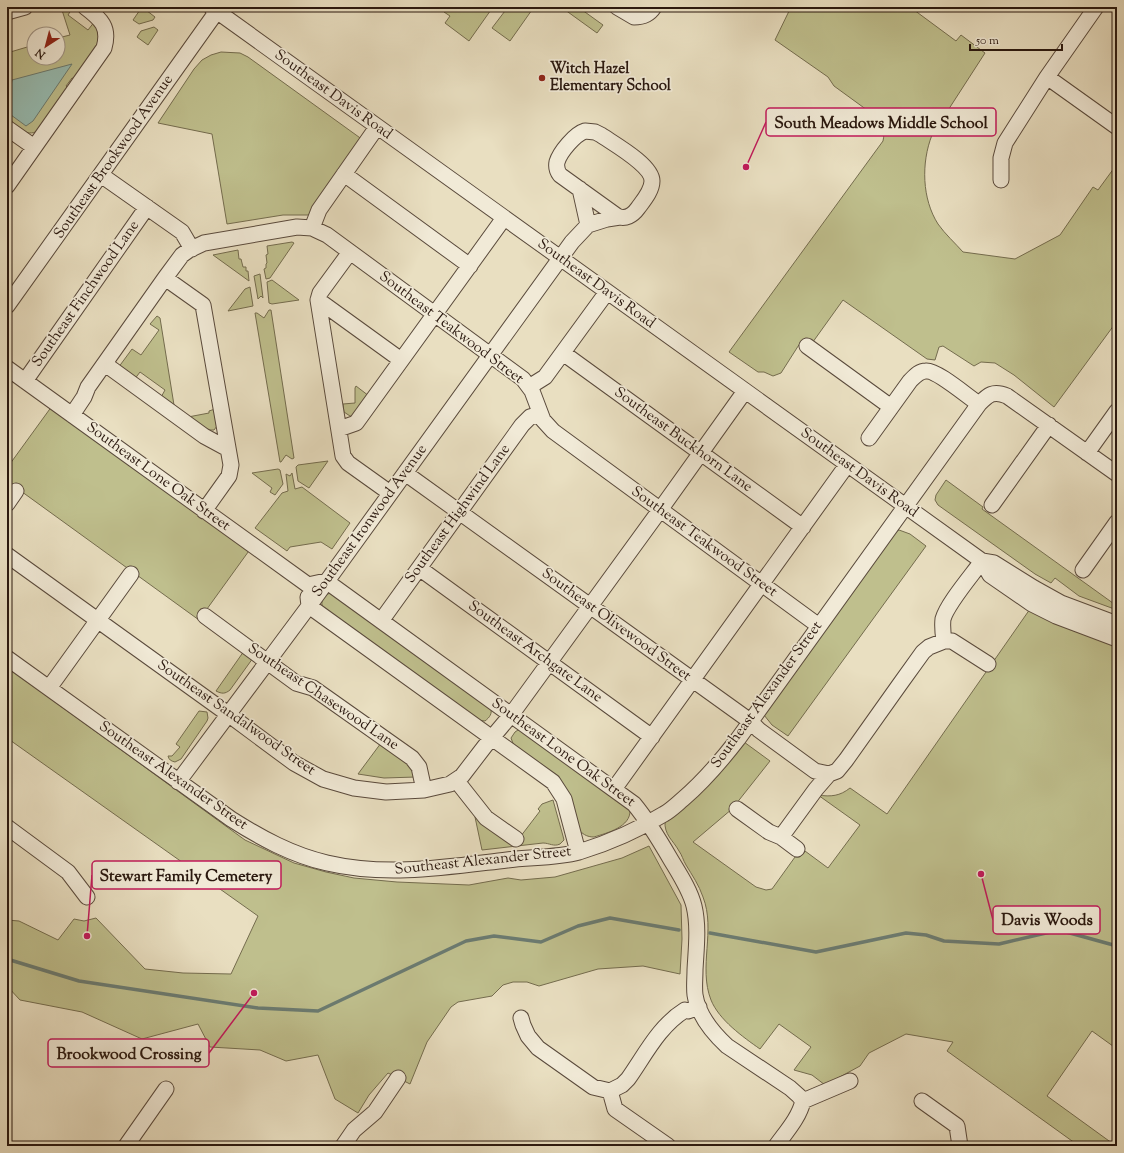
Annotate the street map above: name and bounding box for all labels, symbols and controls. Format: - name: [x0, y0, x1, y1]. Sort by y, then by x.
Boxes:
- north arrow: [26, 26, 66, 66]
- scale bar: [970, 26, 1062, 52]
- text: 50 m: [975, 32, 999, 50]
- text: N: [32, 44, 50, 63]
- street label: Southeast Davis Road: [270, 45, 397, 145]
- place label: Witch Hazel Elementary School: [550, 59, 672, 97]
- street label: Southeast Brookwood Avenue: [49, 71, 179, 243]
- marker: Witch Hazel Elementary School: [537, 73, 547, 83]
- callout: South Meadows Middle School: [766, 108, 996, 136]
- text: South Meadows Middle School: [774, 113, 988, 136]
- street label: Southeast Finchwood Lane: [27, 216, 145, 372]
- street label: Southeast Davis Road: [533, 234, 660, 334]
- street label: Southeast Teakwood Street: [374, 267, 528, 389]
- street label: Southeast Buckhorn Lane: [609, 382, 757, 498]
- street label: Southeast Lone Oak Street: [82, 417, 234, 537]
- street label: Southeast Davis Road: [796, 423, 923, 523]
- street label: Southeast Ironwood Avenue: [307, 440, 433, 602]
- street label: Southeast Highwind Lane: [400, 440, 516, 588]
- street label: Southeast Teakwood Street: [627, 482, 781, 602]
- street label: Southeast Olivewood Street: [537, 563, 695, 687]
- street label: Southeast Archgate Lane: [463, 596, 607, 708]
- street label: Southeast Alexander Street: [706, 617, 828, 773]
- street label: Southeast Chasewood Lane: [243, 638, 403, 756]
- street label: Southeast Sandalwood Street: [152, 655, 320, 781]
- street label: Southeast Lone Oak Street: [487, 693, 639, 813]
- street label: Southeast Alexander Street: [94, 717, 252, 835]
- street label: Southeast Alexander Street: [394, 841, 572, 881]
- callout: Stewart Family Cemetery: [92, 861, 281, 889]
- text: Stewart Family Cemetery: [100, 866, 272, 889]
- callout: Davis Woods: [993, 906, 1100, 934]
- text: Davis Woods: [1001, 910, 1093, 933]
- callout: Brookwood Crossing: [48, 1039, 209, 1067]
- text: Brookwood Crossing: [56, 1044, 202, 1067]

